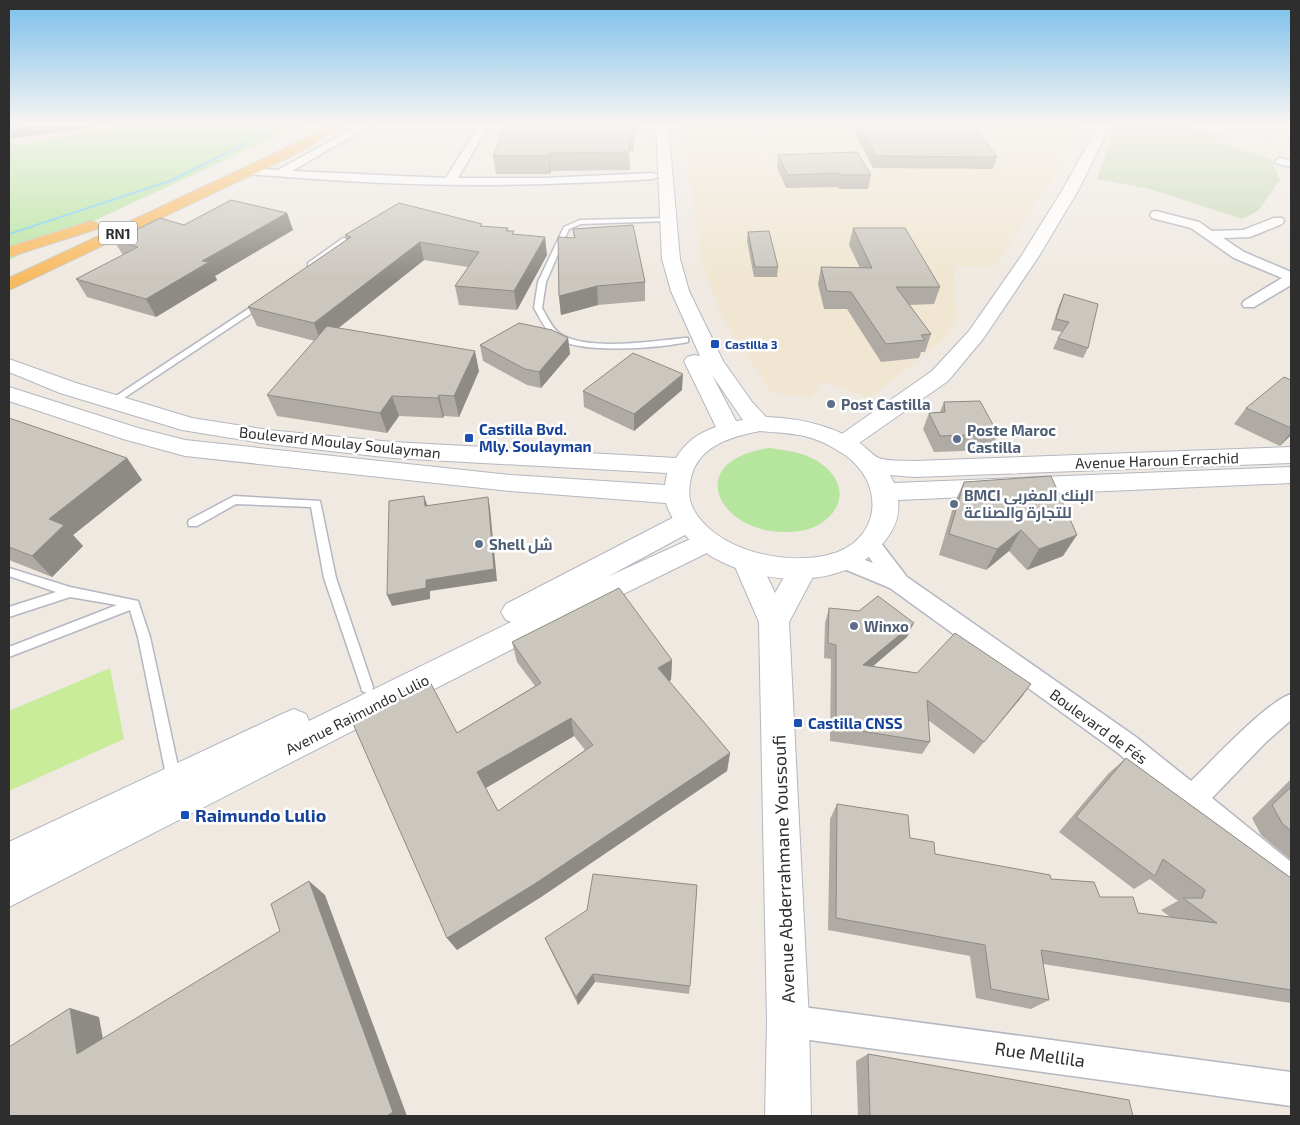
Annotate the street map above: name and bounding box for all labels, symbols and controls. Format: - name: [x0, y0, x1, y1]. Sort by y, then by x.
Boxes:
- road number: RN1: [99, 222, 137, 244]
- place label: Castilla 3: [725, 337, 778, 351]
- marker: Castilla 3: [709, 338, 721, 350]
- place label: Post Castilla: [841, 395, 930, 413]
- marker: Post Castilla: [825, 398, 837, 410]
- place label: Castilla Bvd. Mly. Soulayman: [479, 420, 591, 456]
- place label: Poste Maroc Castilla: [967, 421, 1056, 456]
- street label: Boulevard Moulay Soulayman: [238, 422, 442, 462]
- marker: Castilla Bvd. Mly. Soulayman: [463, 432, 475, 444]
- marker: Poste Maroc Castilla: [951, 433, 963, 445]
- street label: Avenue Haroun Errachid: [1075, 448, 1239, 472]
- place label: BMCI البنك المغربي للتجارة والصناعة: [964, 486, 1094, 522]
- marker: BMCI البنك المغربي للتجارة والصناعة: [948, 498, 960, 510]
- place label: Shell شل: [489, 535, 553, 554]
- marker: Shell شل: [473, 538, 485, 550]
- place label: Winxo: [864, 617, 909, 635]
- marker: Winxo: [848, 620, 860, 632]
- street label: Avenue Raimundo Lulio: [282, 670, 432, 758]
- street label: Boulevard de Fés: [1047, 685, 1151, 767]
- place label: Castilla CNSS: [808, 714, 903, 732]
- marker: Castilla CNSS: [792, 717, 804, 729]
- street label: Avenue Abderrahmane Youssoufi: [767, 734, 799, 1004]
- place label: Raimundo Lulio: [195, 804, 326, 826]
- marker: Raimundo Lulio: [179, 809, 191, 821]
- street label: Rue Mellila: [993, 1037, 1087, 1071]

